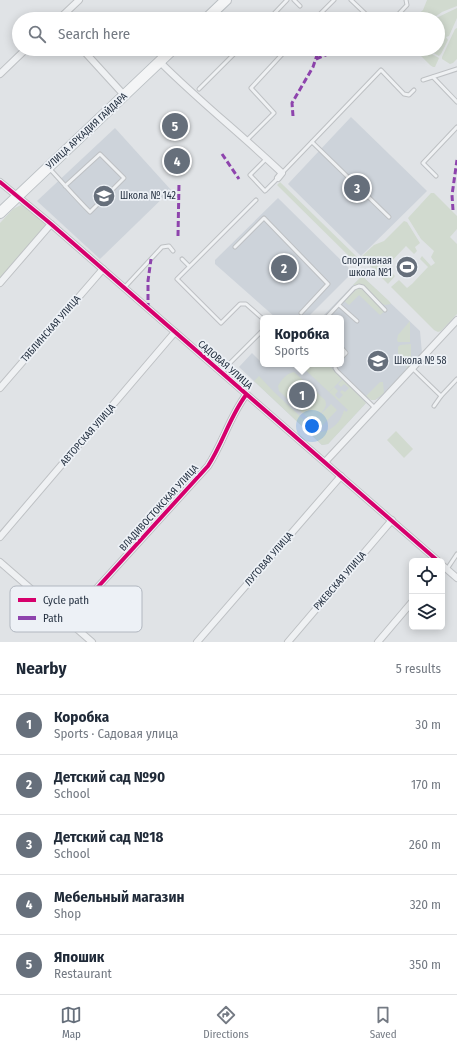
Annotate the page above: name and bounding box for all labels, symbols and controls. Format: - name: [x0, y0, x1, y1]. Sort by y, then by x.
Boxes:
- search box: [12, 12, 445, 56]
- icon: search: [26, 23, 48, 45]
- text: Search here: [58, 25, 130, 43]
- street label: УЛИЦА АРКАДИЯ ГАЙДАРА: [43, 89, 131, 172]
- pin: 5: [162, 111, 188, 141]
- pin: 4: [164, 146, 190, 176]
- pin: 3: [344, 173, 370, 203]
- school or university icon: Школа № 142: [91, 183, 117, 209]
- place label: Школа № 142: [120, 190, 176, 202]
- pin: 2: [271, 253, 297, 283]
- sports icon: Спортивная школа №1: [394, 254, 420, 280]
- place label: Спортивная школа №1: [342, 255, 392, 279]
- street label: ТЯБЛИНСКАЯ УЛИЦА: [19, 293, 84, 365]
- popup: [260, 315, 344, 367]
- text: Коробка: [274, 325, 330, 343]
- street label: САДОВАЯ УЛИЦА: [195, 338, 255, 393]
- text: Sports: [274, 343, 309, 358]
- school or university icon: Школа № 58: [365, 348, 391, 374]
- place label: Школа № 58: [394, 355, 446, 367]
- pin: 1: [289, 380, 315, 410]
- street label: АВТОРСКАЯ УЛИЦА: [58, 401, 119, 468]
- your location: [302, 416, 322, 436]
- street label: ВЛАДИВОСТОКСКАЯ УЛИЦА: [117, 462, 201, 554]
- street label: ЛУГОВАЯ УЛИЦА: [242, 529, 296, 588]
- street label: РЖЕВСКАЯ УЛИЦА: [311, 549, 369, 613]
- map controls: [409, 558, 445, 630]
- button: locate: [409, 558, 445, 594]
- legend: [10, 586, 142, 632]
- text: Cycle path: [43, 594, 89, 607]
- button: layers: [409, 594, 445, 630]
- text: Path: [43, 612, 63, 625]
- text: Nearby: [16, 658, 67, 679]
- text: 5 results: [396, 661, 441, 676]
- text: Коробка: [54, 708, 109, 726]
- text: 1: [26, 717, 32, 732]
- text: 30 m: [415, 717, 441, 732]
- text: Sports · Садовая улица: [54, 726, 178, 741]
- text: Детский сад №90: [54, 768, 165, 786]
- text: 2: [26, 777, 32, 792]
- text: 170 m: [411, 777, 441, 792]
- text: School: [54, 786, 90, 801]
- text: Детский сад №18: [54, 828, 163, 846]
- text: 3: [26, 837, 32, 852]
- text: 260 m: [409, 837, 441, 852]
- text: School: [54, 846, 90, 861]
- text: Мебельный магазин: [54, 888, 184, 906]
- text: 4: [26, 897, 32, 912]
- text: 320 m: [410, 897, 441, 912]
- text: Shop: [54, 906, 81, 921]
- text: Япошик: [54, 948, 104, 966]
- text: 5: [26, 957, 32, 972]
- text: 350 m: [409, 957, 441, 972]
- text: Restaurant: [54, 966, 112, 981]
- tab: Map: [60, 1004, 82, 1041]
- tab: Directions: [203, 1004, 249, 1041]
- tab: Saved: [370, 1004, 397, 1041]

